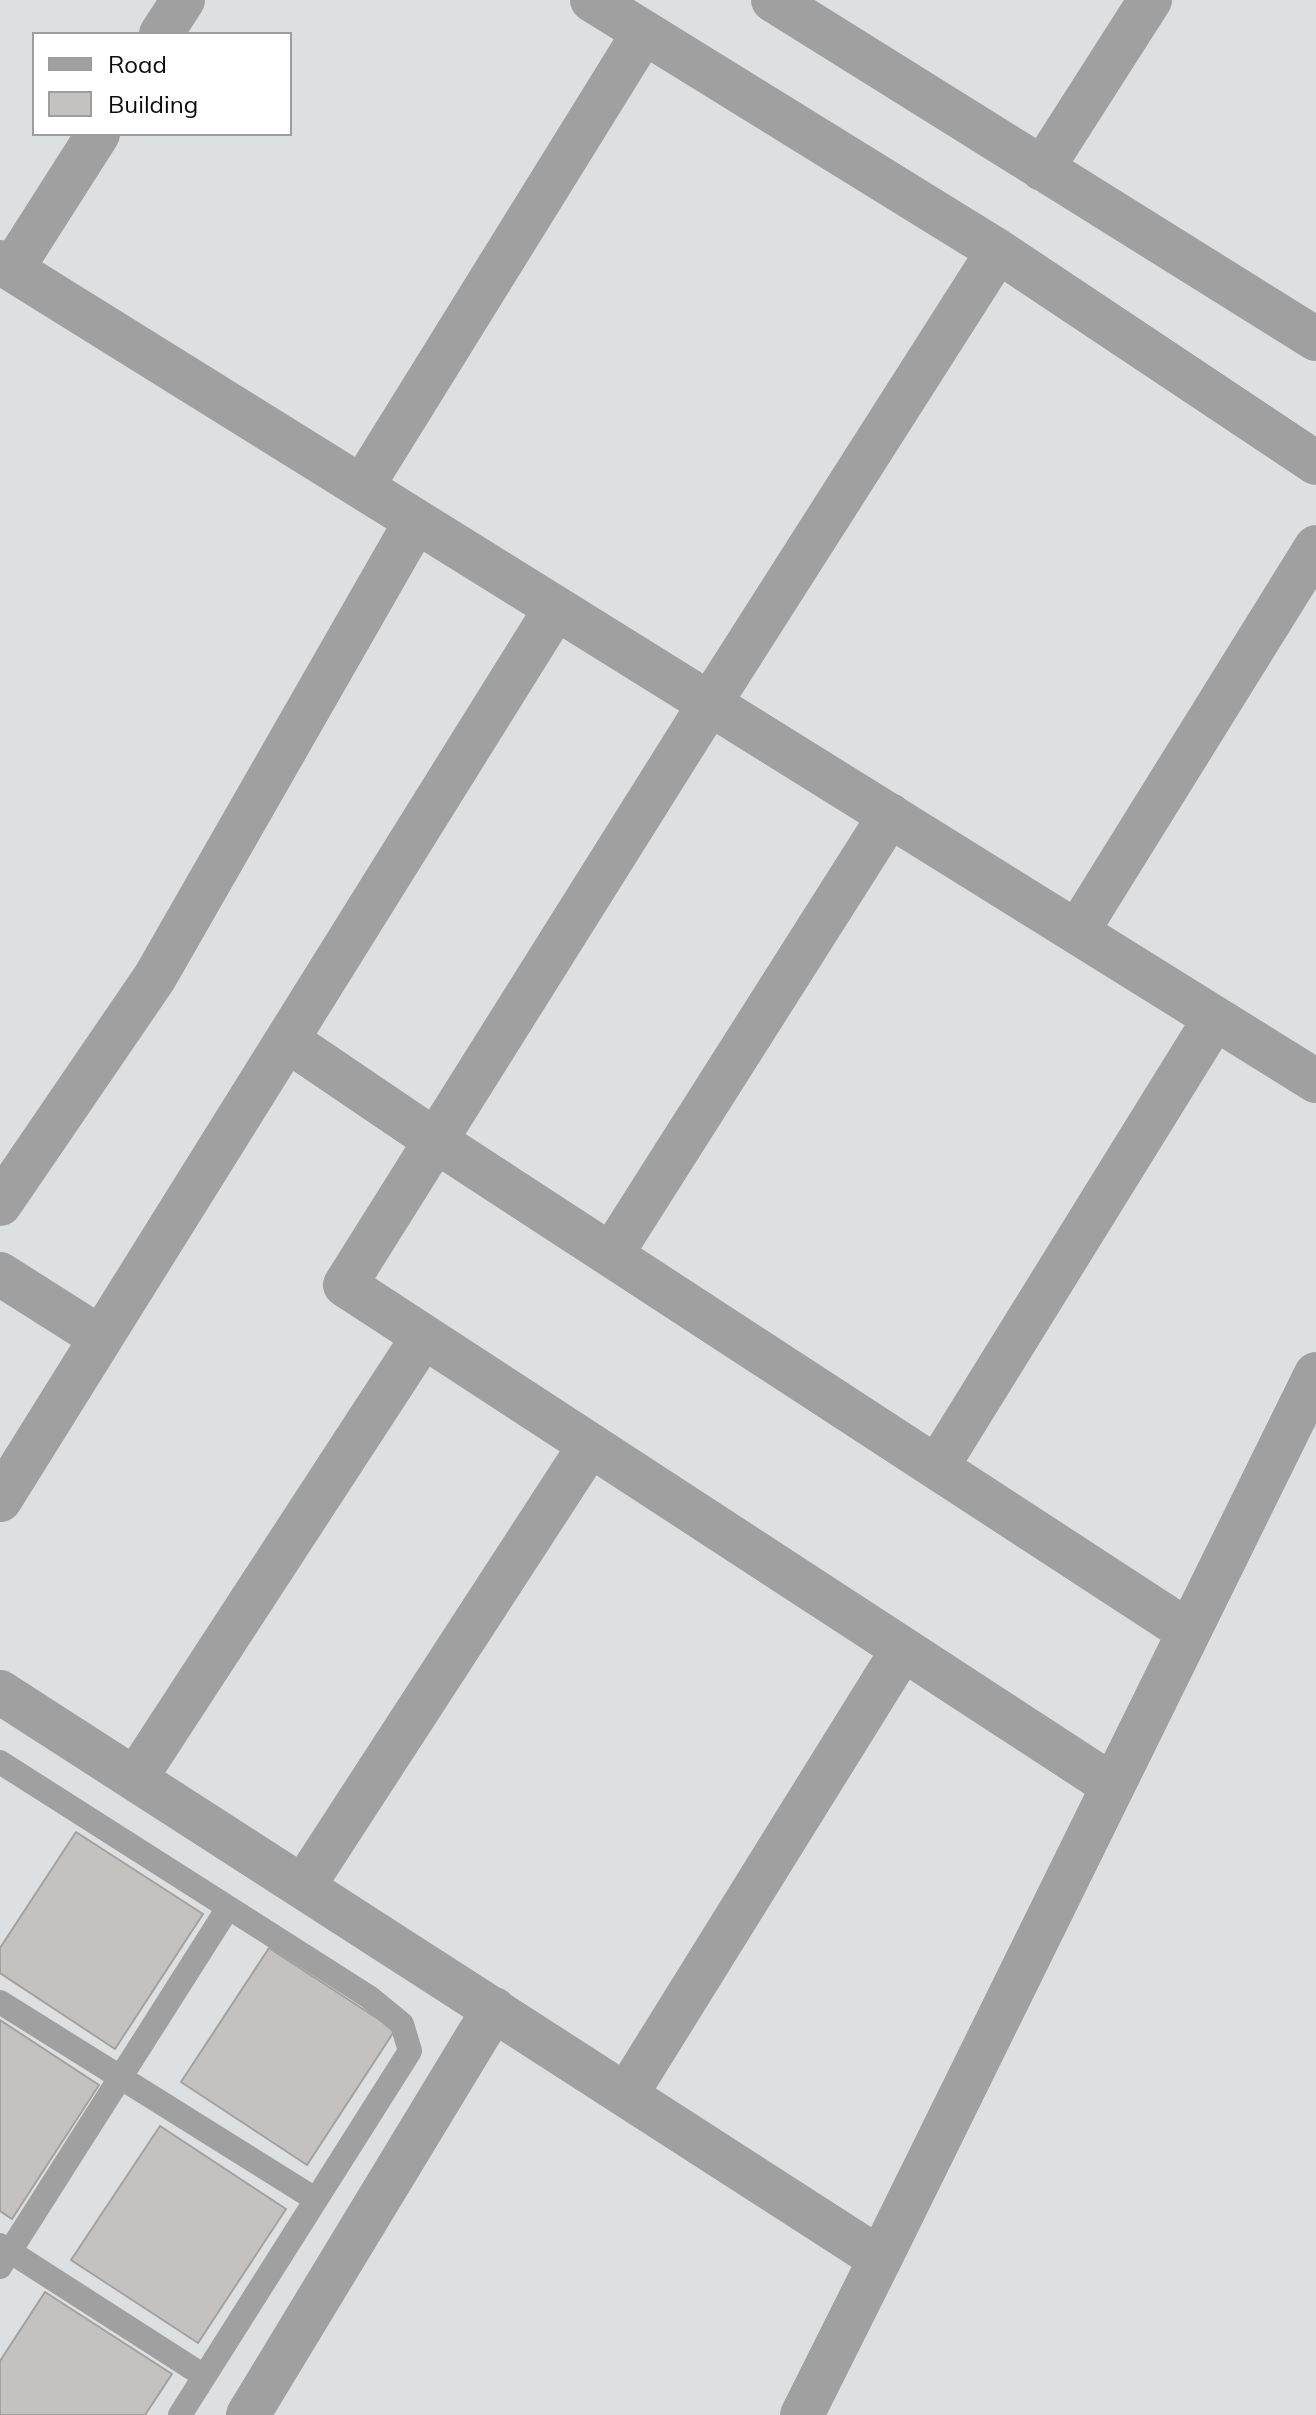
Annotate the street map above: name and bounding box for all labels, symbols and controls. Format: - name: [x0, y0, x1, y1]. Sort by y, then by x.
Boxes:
- legend: [32, 32, 292, 136]
- text: Road: [108, 49, 167, 79]
- text: Building: [108, 89, 198, 119]

